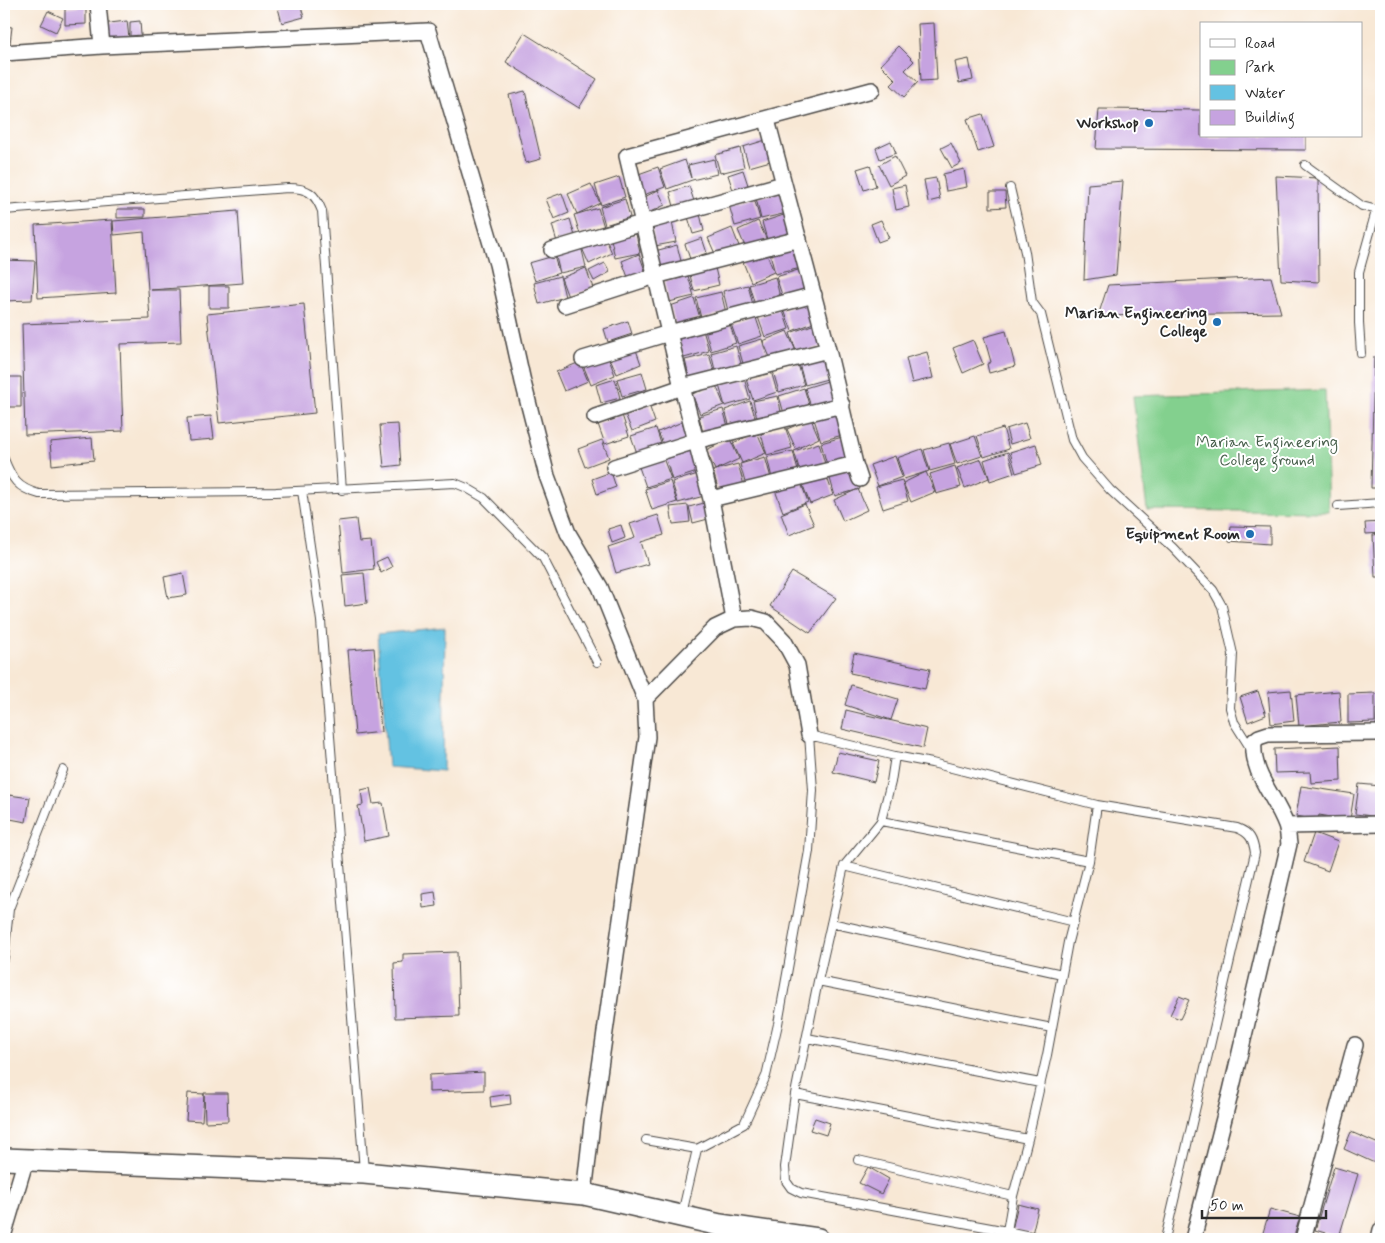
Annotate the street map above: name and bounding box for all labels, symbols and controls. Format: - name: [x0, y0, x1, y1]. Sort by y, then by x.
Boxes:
- legend: [1200, 22, 1362, 138]
- text: Road: [1245, 34, 1275, 54]
- text: Park: [1245, 58, 1275, 78]
- text: Water: [1245, 84, 1285, 104]
- text: Building: [1245, 108, 1295, 129]
- place label: Workshop: [1075, 113, 1139, 134]
- marker: Workshop: [1143, 117, 1155, 129]
- place label: Marian Engineering College: [1065, 303, 1207, 343]
- marker: Marian Engineering College: [1211, 316, 1223, 328]
- park label: Marian Engineering College ground: [1196, 432, 1338, 472]
- place label: Equipment Room: [1125, 524, 1240, 545]
- marker: Equipment Room: [1244, 528, 1256, 540]
- scale bar: [1202, 1188, 1326, 1220]
- text: 50 m: [1210, 1196, 1244, 1216]

